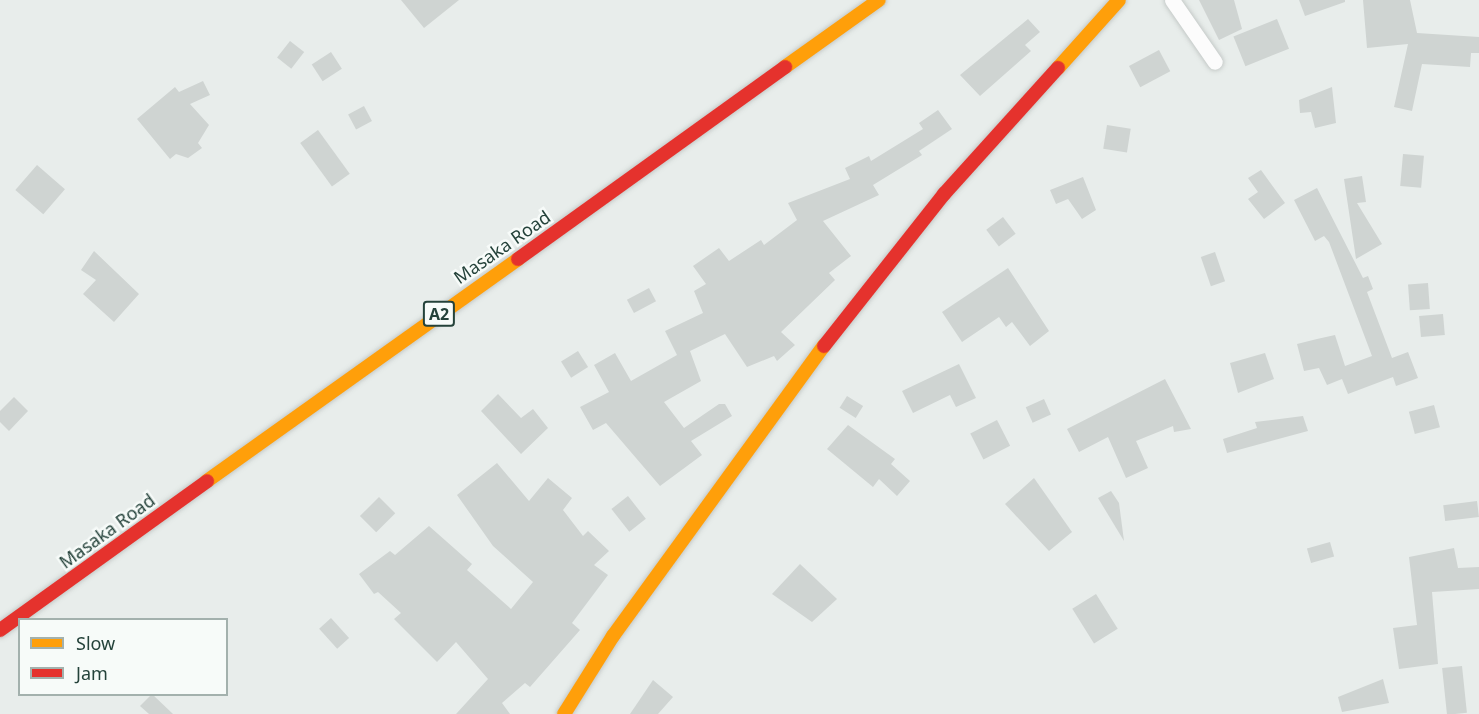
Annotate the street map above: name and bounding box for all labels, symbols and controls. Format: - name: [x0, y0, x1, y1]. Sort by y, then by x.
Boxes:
- street label: Masaka Road: [450, 206, 554, 288]
- road number: A2: [422, 301, 456, 327]
- street label: Masaka Road: [55, 489, 159, 573]
- legend: [18, 618, 228, 696]
- text: Slow: [76, 631, 115, 655]
- text: Jam: [76, 661, 108, 685]

